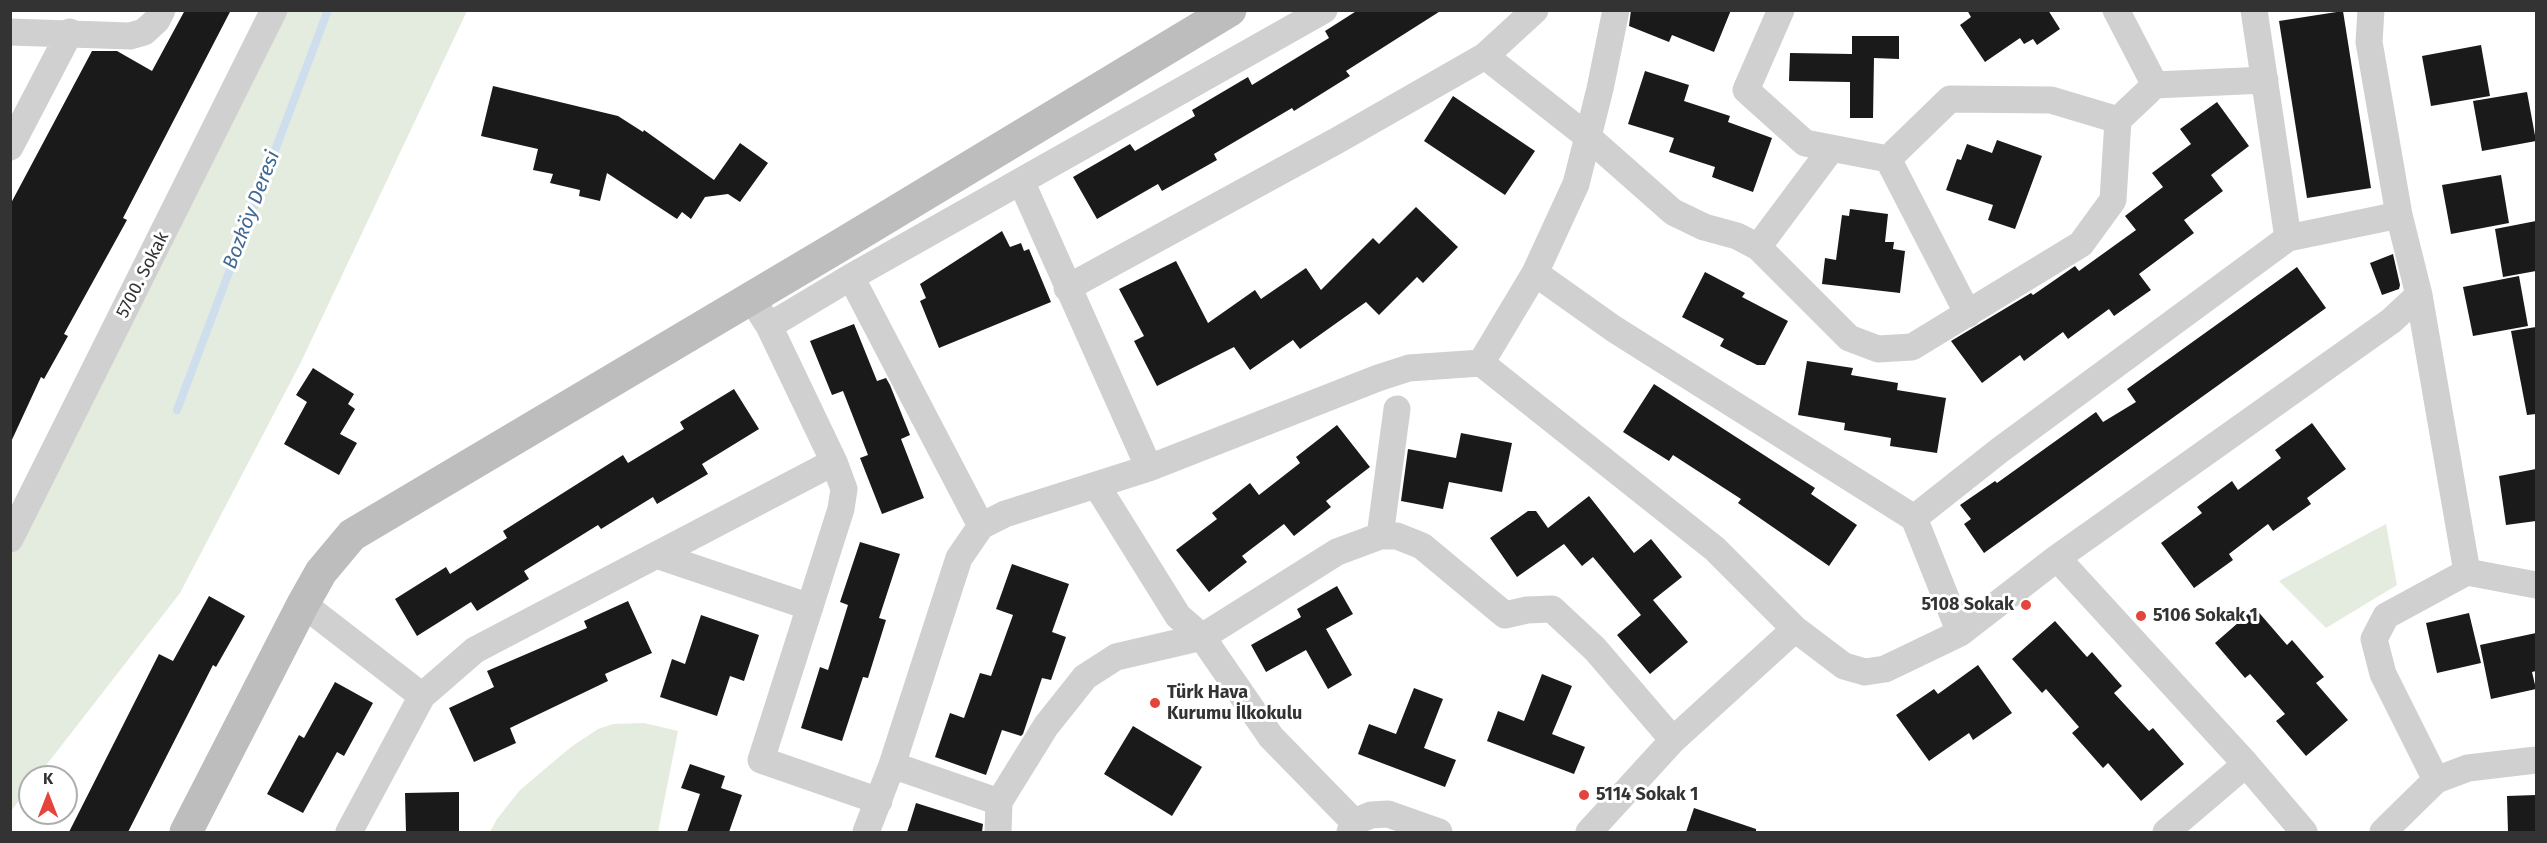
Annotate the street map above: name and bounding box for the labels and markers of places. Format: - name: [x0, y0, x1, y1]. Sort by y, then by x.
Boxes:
- place label: 5108 Sokak: [1921, 594, 2014, 616]
- marker: 5108 Sokak: [2019, 598, 2033, 612]
- place label: 5106 Sokak 1: [2153, 605, 2258, 627]
- marker: 5106 Sokak 1: [2134, 609, 2148, 623]
- place label: Türk Hava Kurumu İlkokulu: [1167, 682, 1302, 724]
- marker: Türk Hava Kurumu İlkokulu: [1148, 696, 1162, 710]
- place label: 5114 Sokak 1: [1596, 784, 1698, 806]
- marker: 5114 Sokak 1: [1577, 788, 1591, 802]

